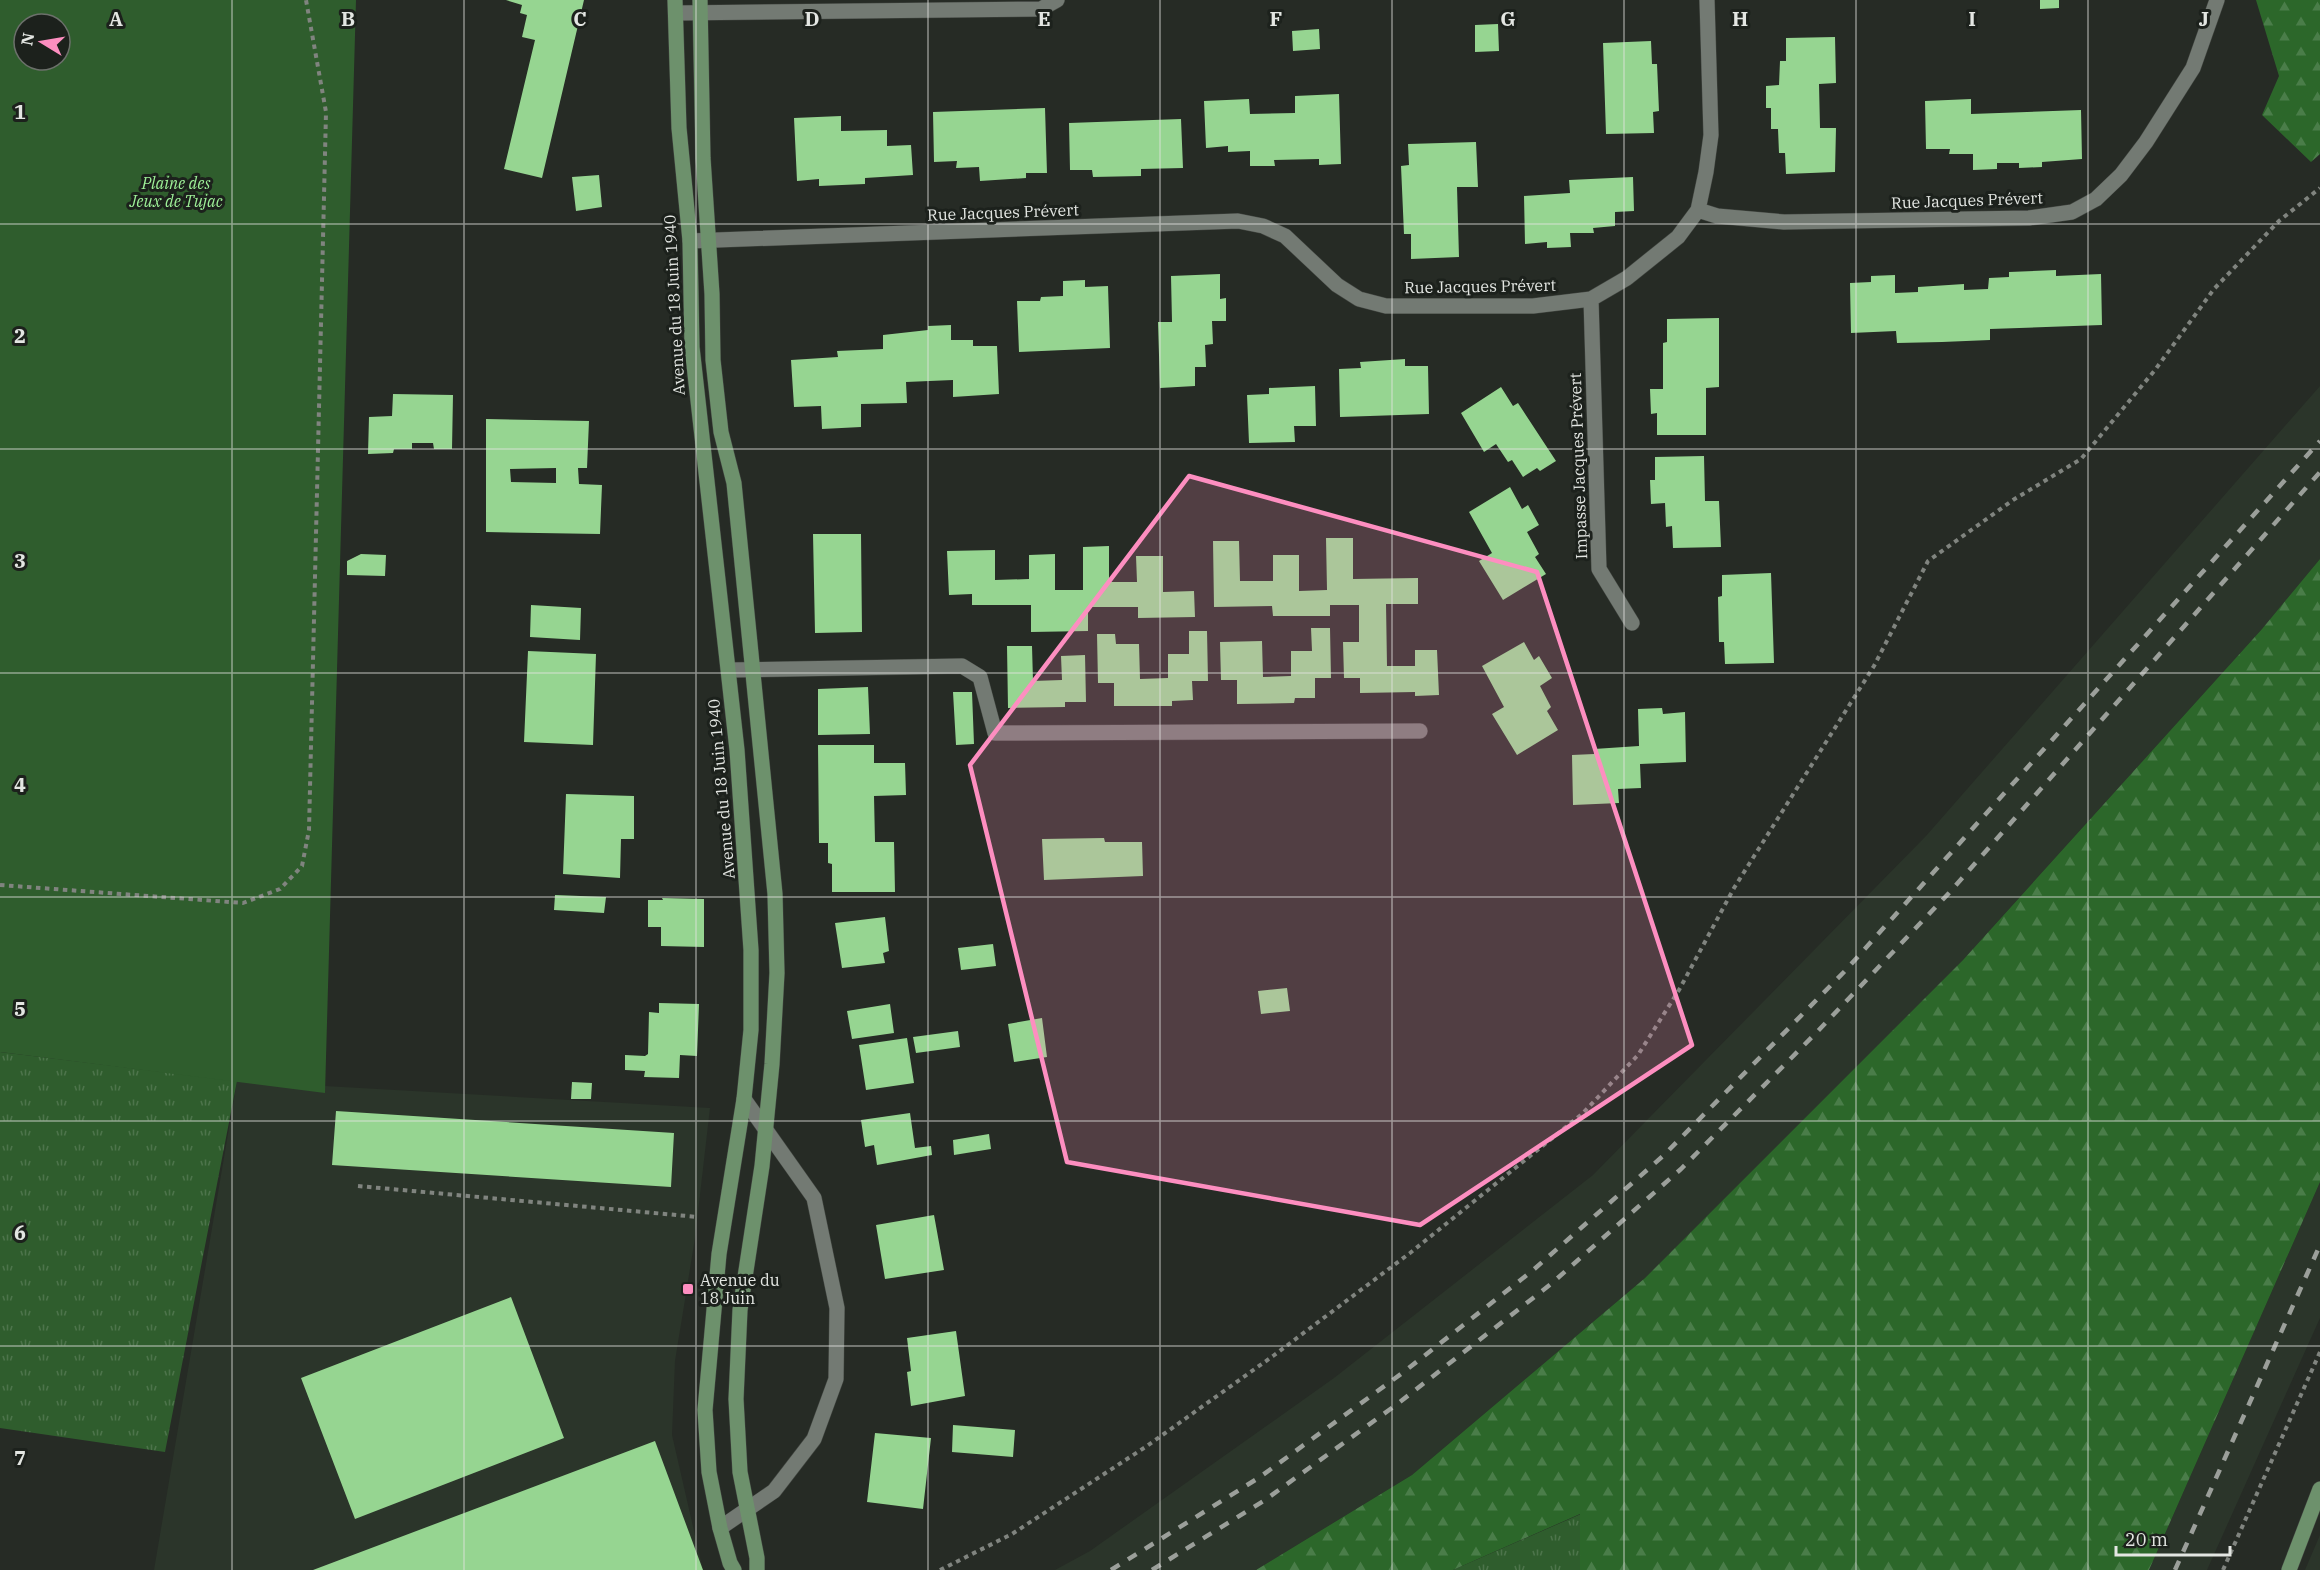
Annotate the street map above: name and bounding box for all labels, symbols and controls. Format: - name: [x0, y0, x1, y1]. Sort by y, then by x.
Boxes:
- text: A: [109, 5, 123, 32]
- text: B: [341, 5, 355, 32]
- text: C: [573, 5, 587, 32]
- text: D: [804, 5, 820, 32]
- text: E: [1037, 5, 1051, 32]
- text: F: [1270, 5, 1282, 32]
- text: G: [1500, 5, 1516, 32]
- text: H: [1732, 5, 1748, 32]
- text: I: [1968, 5, 1976, 32]
- text: J: [2199, 5, 2209, 32]
- north arrow: [12, 12, 72, 72]
- text: N: [16, 31, 38, 47]
- text: 1: [14, 98, 26, 125]
- park label: Plaine des Jeux de Tujac: [128, 173, 223, 211]
- street label: Rue Jacques Prévert: [1891, 187, 2044, 213]
- street label: Rue Jacques Prévert: [927, 199, 1080, 225]
- street label: Avenue du 18 Juin 1940: [659, 214, 689, 396]
- street label: Rue Jacques Prévert: [1404, 275, 1556, 297]
- text: 2: [14, 322, 26, 349]
- street label: Impasse Jacques Prévert: [1565, 372, 1591, 559]
- text: 3: [14, 547, 26, 574]
- street label: Avenue du 18 Juin 1940: [703, 698, 739, 880]
- text: 4: [14, 771, 26, 798]
- text: 5: [14, 995, 26, 1022]
- text: 6: [14, 1219, 26, 1246]
- place label: Avenue du 18 Juin: [700, 1270, 780, 1308]
- marker: Avenue du 18 Juin: [681, 1282, 695, 1296]
- text: 7: [14, 1444, 26, 1471]
- scale bar: [2116, 1519, 2230, 1557]
- text: 20 m: [2125, 1528, 2168, 1551]

